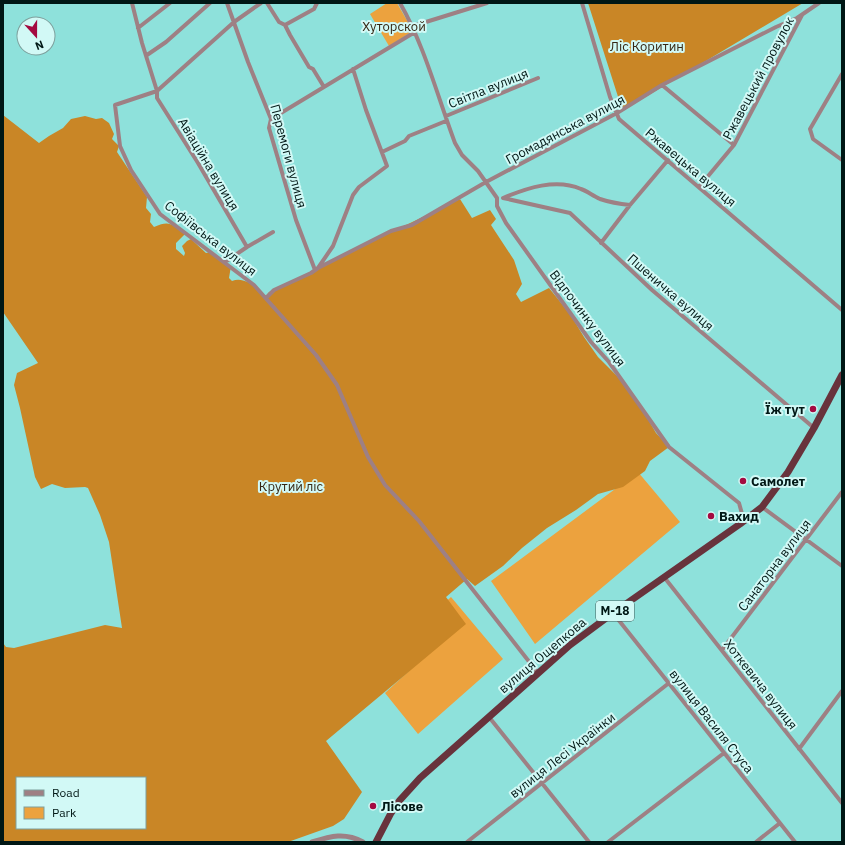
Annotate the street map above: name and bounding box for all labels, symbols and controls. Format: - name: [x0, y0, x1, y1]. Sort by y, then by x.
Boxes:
- street label: Ржавецький провулок: [719, 14, 798, 143]
- north arrow: [16, 16, 56, 56]
- park label: Хуторской: [362, 18, 426, 35]
- text: N: [33, 37, 46, 53]
- park label: Ліс Коритин: [610, 38, 684, 55]
- street label: Світла вулиця: [446, 65, 531, 112]
- street label: Громадянська вулиця: [503, 91, 628, 168]
- street label: Перемоги вулиця: [266, 102, 311, 210]
- street label: Авіаційна вулиця: [174, 115, 243, 214]
- street label: Ржавецька вулиця: [642, 124, 740, 210]
- street label: Софіївська вулиця: [161, 197, 260, 280]
- street label: Пшеничка вулиця: [624, 250, 717, 335]
- street label: Відпочинку вулиця: [546, 267, 629, 370]
- place label: Їж тут: [765, 401, 806, 418]
- marker: Їж тут: [808, 404, 818, 414]
- place label: Самолет: [751, 473, 806, 490]
- marker: Самолет: [738, 476, 748, 486]
- park label: Крутий ліс: [259, 478, 324, 495]
- place label: Вахид: [719, 508, 759, 525]
- marker: Вахид: [706, 511, 716, 521]
- street label: Санаторна вулиця: [734, 516, 815, 615]
- road number: М-18: [596, 601, 634, 621]
- street label: вулиця Ощепкова: [495, 614, 590, 697]
- street label: Хоткевича вулиця: [720, 636, 801, 733]
- street label: вулиця Василя Стуса: [666, 666, 758, 777]
- street label: вулиця Лесі Українки: [506, 709, 619, 802]
- legend: [16, 777, 146, 829]
- text: Road: [52, 785, 80, 800]
- place label: Лісове: [381, 798, 423, 815]
- marker: Лісове: [368, 801, 378, 811]
- text: Park: [52, 805, 77, 820]

